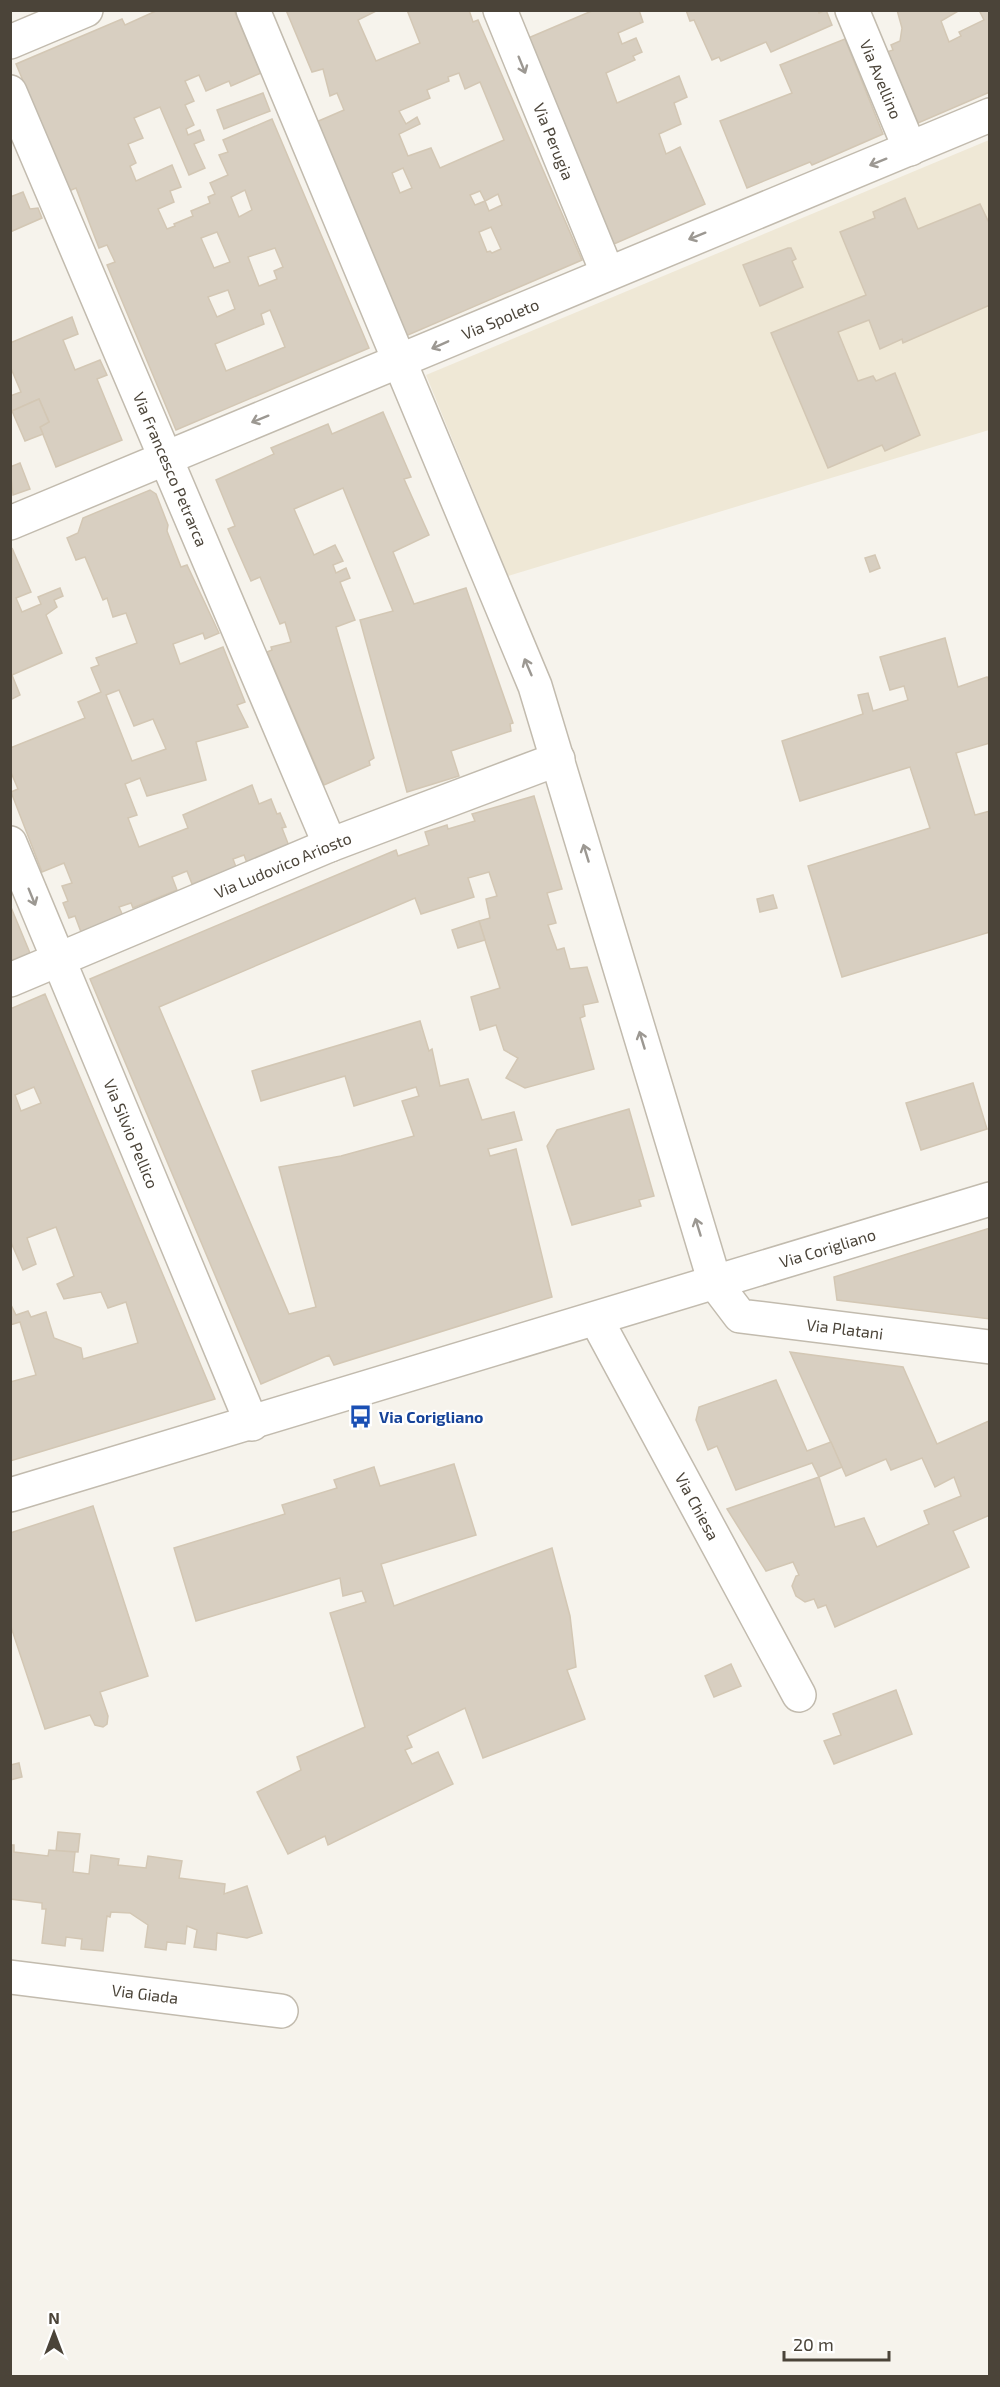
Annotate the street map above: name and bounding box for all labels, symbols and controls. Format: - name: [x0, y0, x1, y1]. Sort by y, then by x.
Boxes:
- street label: Via Avellino: [856, 37, 906, 122]
- one-way arrow: [517, 55, 528, 73]
- street label: Via Perugia: [530, 100, 578, 182]
- one-way arrow: [869, 157, 887, 168]
- one-way arrow: [688, 231, 707, 242]
- street label: Via Spoleto: [459, 294, 542, 343]
- one-way arrow: [432, 340, 450, 351]
- street label: Via Francesco Petrarca: [130, 389, 212, 549]
- one-way arrow: [251, 414, 270, 425]
- one-way arrow: [521, 659, 533, 677]
- street label: Via Ludovico Ariosto: [211, 828, 354, 902]
- one-way arrow: [580, 844, 591, 863]
- one-way arrow: [28, 887, 39, 906]
- one-way arrow: [636, 1031, 647, 1050]
- street label: Via Silvio Pellico: [100, 1076, 163, 1191]
- one-way arrow: [692, 1218, 703, 1237]
- street label: Via Corigliano: [777, 1224, 878, 1271]
- street label: Via Platani: [805, 1314, 884, 1343]
- bus stop icon: Via Corigliano: [348, 1404, 374, 1430]
- place label: Via Corigliano: [379, 1407, 483, 1426]
- street label: Via Chiesa: [672, 1469, 724, 1543]
- street label: Via Giada: [111, 1980, 179, 2007]
- north arrow: [24, 2303, 84, 2363]
- text: N: [48, 2308, 60, 2327]
- scale bar: [784, 2324, 889, 2362]
- text: 20 m: [793, 2333, 834, 2355]

